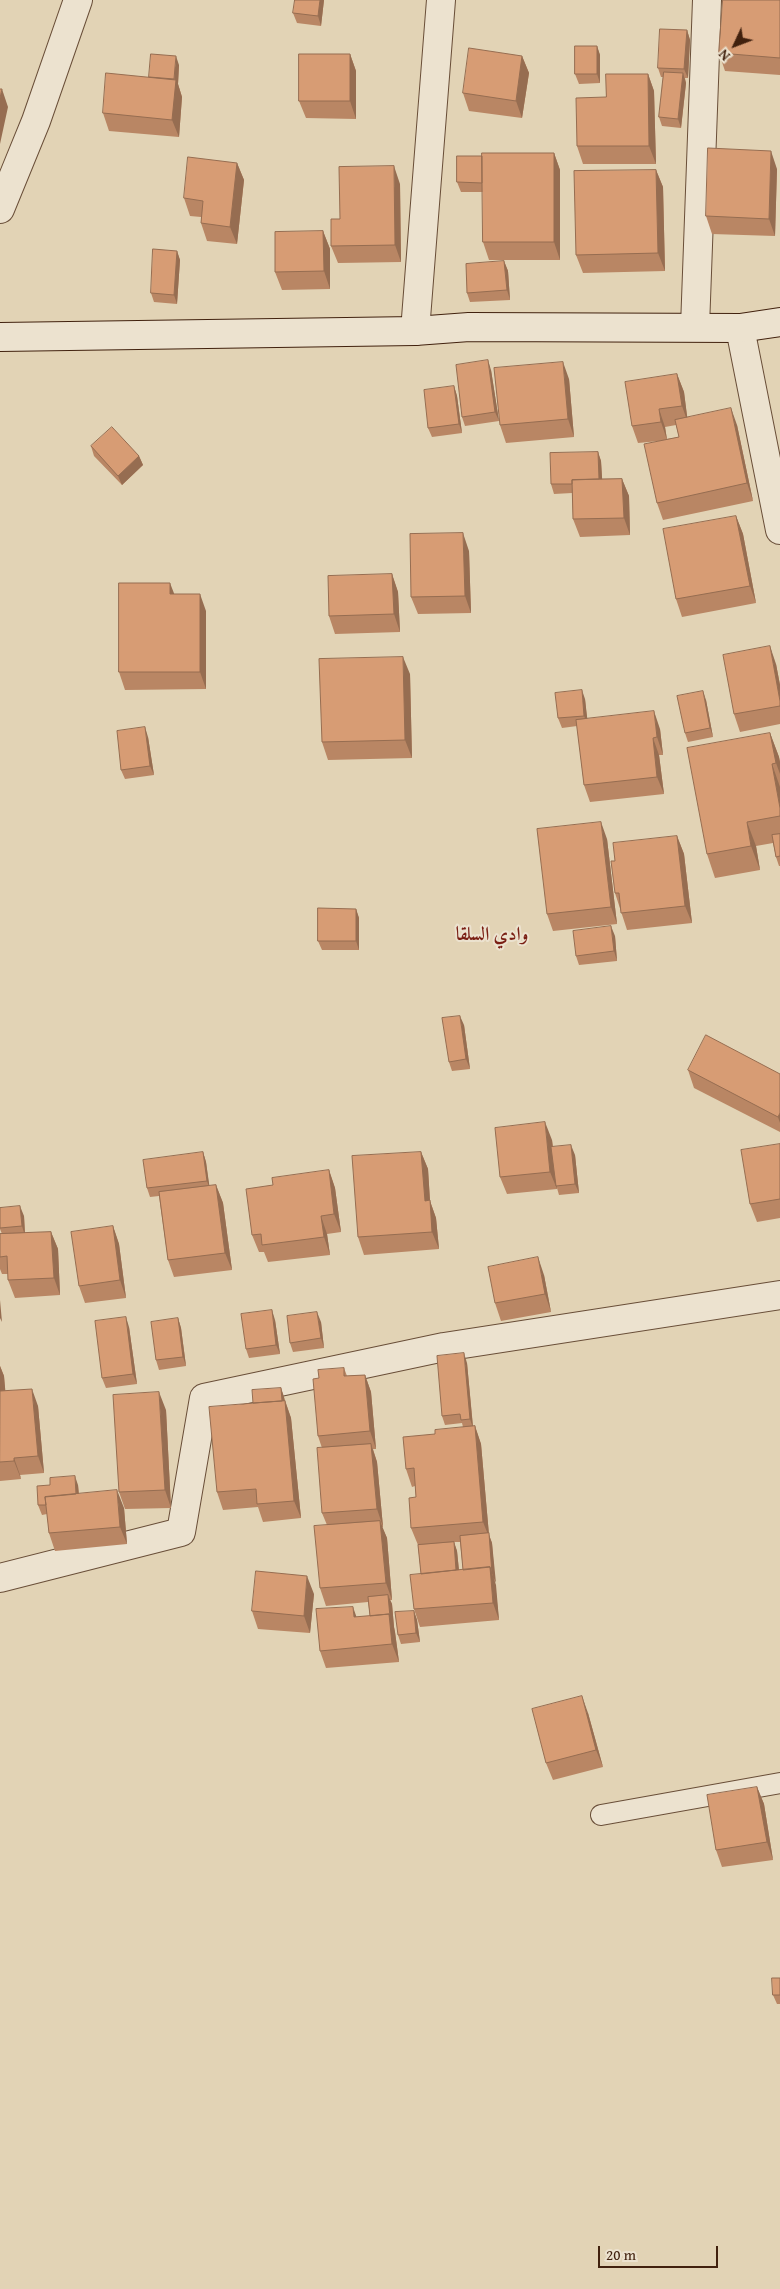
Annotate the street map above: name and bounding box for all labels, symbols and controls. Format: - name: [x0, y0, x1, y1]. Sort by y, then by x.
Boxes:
- north arrow: [710, 20, 760, 70]
- text: N: [714, 45, 735, 65]
- district label: وادي السلقا: [456, 924, 528, 946]
- scale bar: [600, 2236, 720, 2268]
- text: 20 m: [606, 2244, 636, 2265]

